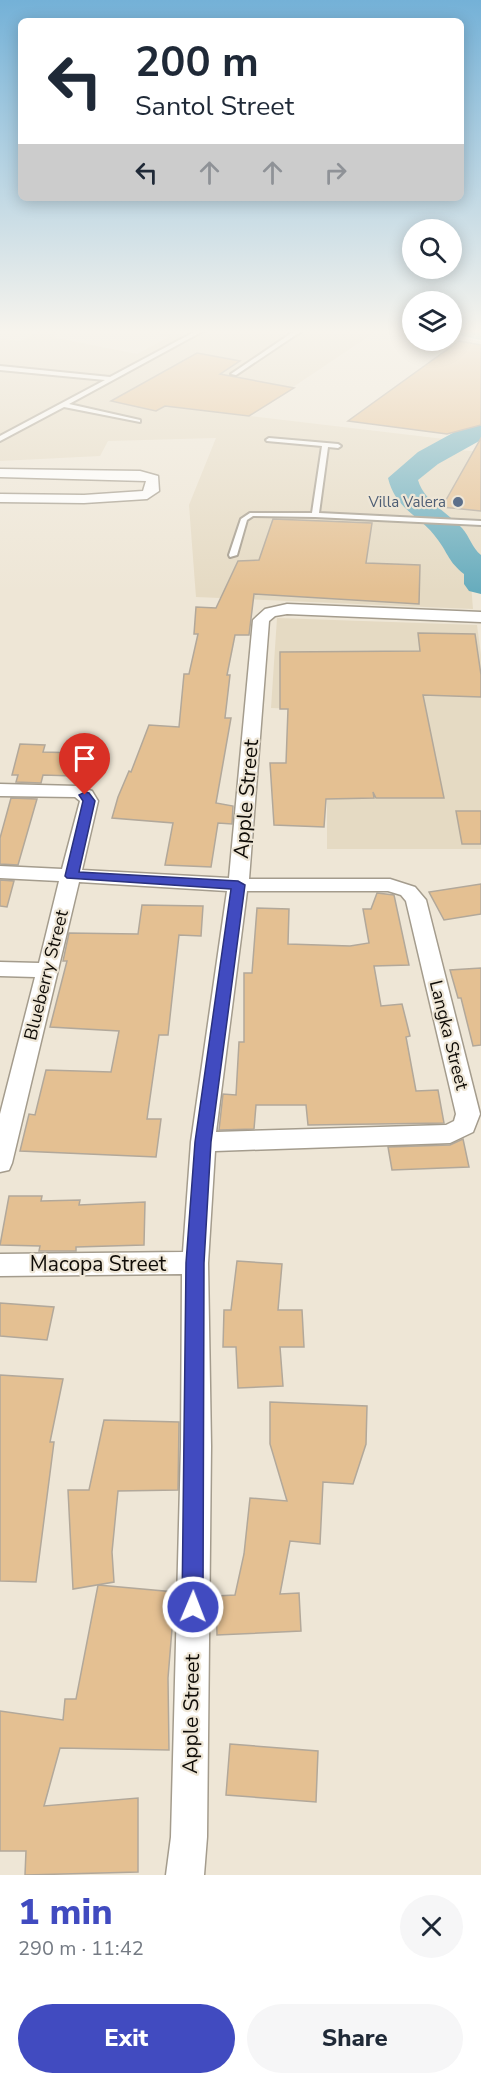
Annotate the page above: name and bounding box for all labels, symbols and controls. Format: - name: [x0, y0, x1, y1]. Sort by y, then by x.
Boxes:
- text: 200 m: [135, 34, 259, 91]
- icon: left: [36, 42, 114, 120]
- text: Santol Street: [135, 88, 294, 125]
- icon: left: [130, 156, 163, 189]
- icon: ahead: [193, 156, 226, 189]
- icon: ahead: [256, 156, 289, 189]
- icon: right: [319, 156, 352, 189]
- map controls: [402, 219, 462, 351]
- button: search: [402, 219, 462, 279]
- button: layers: [402, 291, 462, 351]
- place label: Villa Valera: [367, 492, 446, 512]
- marker: Villa Valera: [451, 495, 465, 509]
- pin: [59, 733, 110, 795]
- street label: Apple Street: [227, 737, 265, 860]
- icon: arrive: [68, 742, 101, 775]
- street label: Blueberry Street: [18, 907, 74, 1043]
- street label: Langka Street: [424, 978, 474, 1093]
- street label: Macopa Street: [30, 1250, 167, 1278]
- position arrow: [161, 1575, 225, 1639]
- street label: Apple Street: [176, 1653, 206, 1774]
- text: 1 min: [18, 1888, 113, 1937]
- button: close: [400, 1895, 463, 1958]
- text: 290 m · 11:42: [18, 1935, 144, 1962]
- button: Exit: [18, 2004, 235, 2073]
- button: Share: [247, 2004, 463, 2073]

